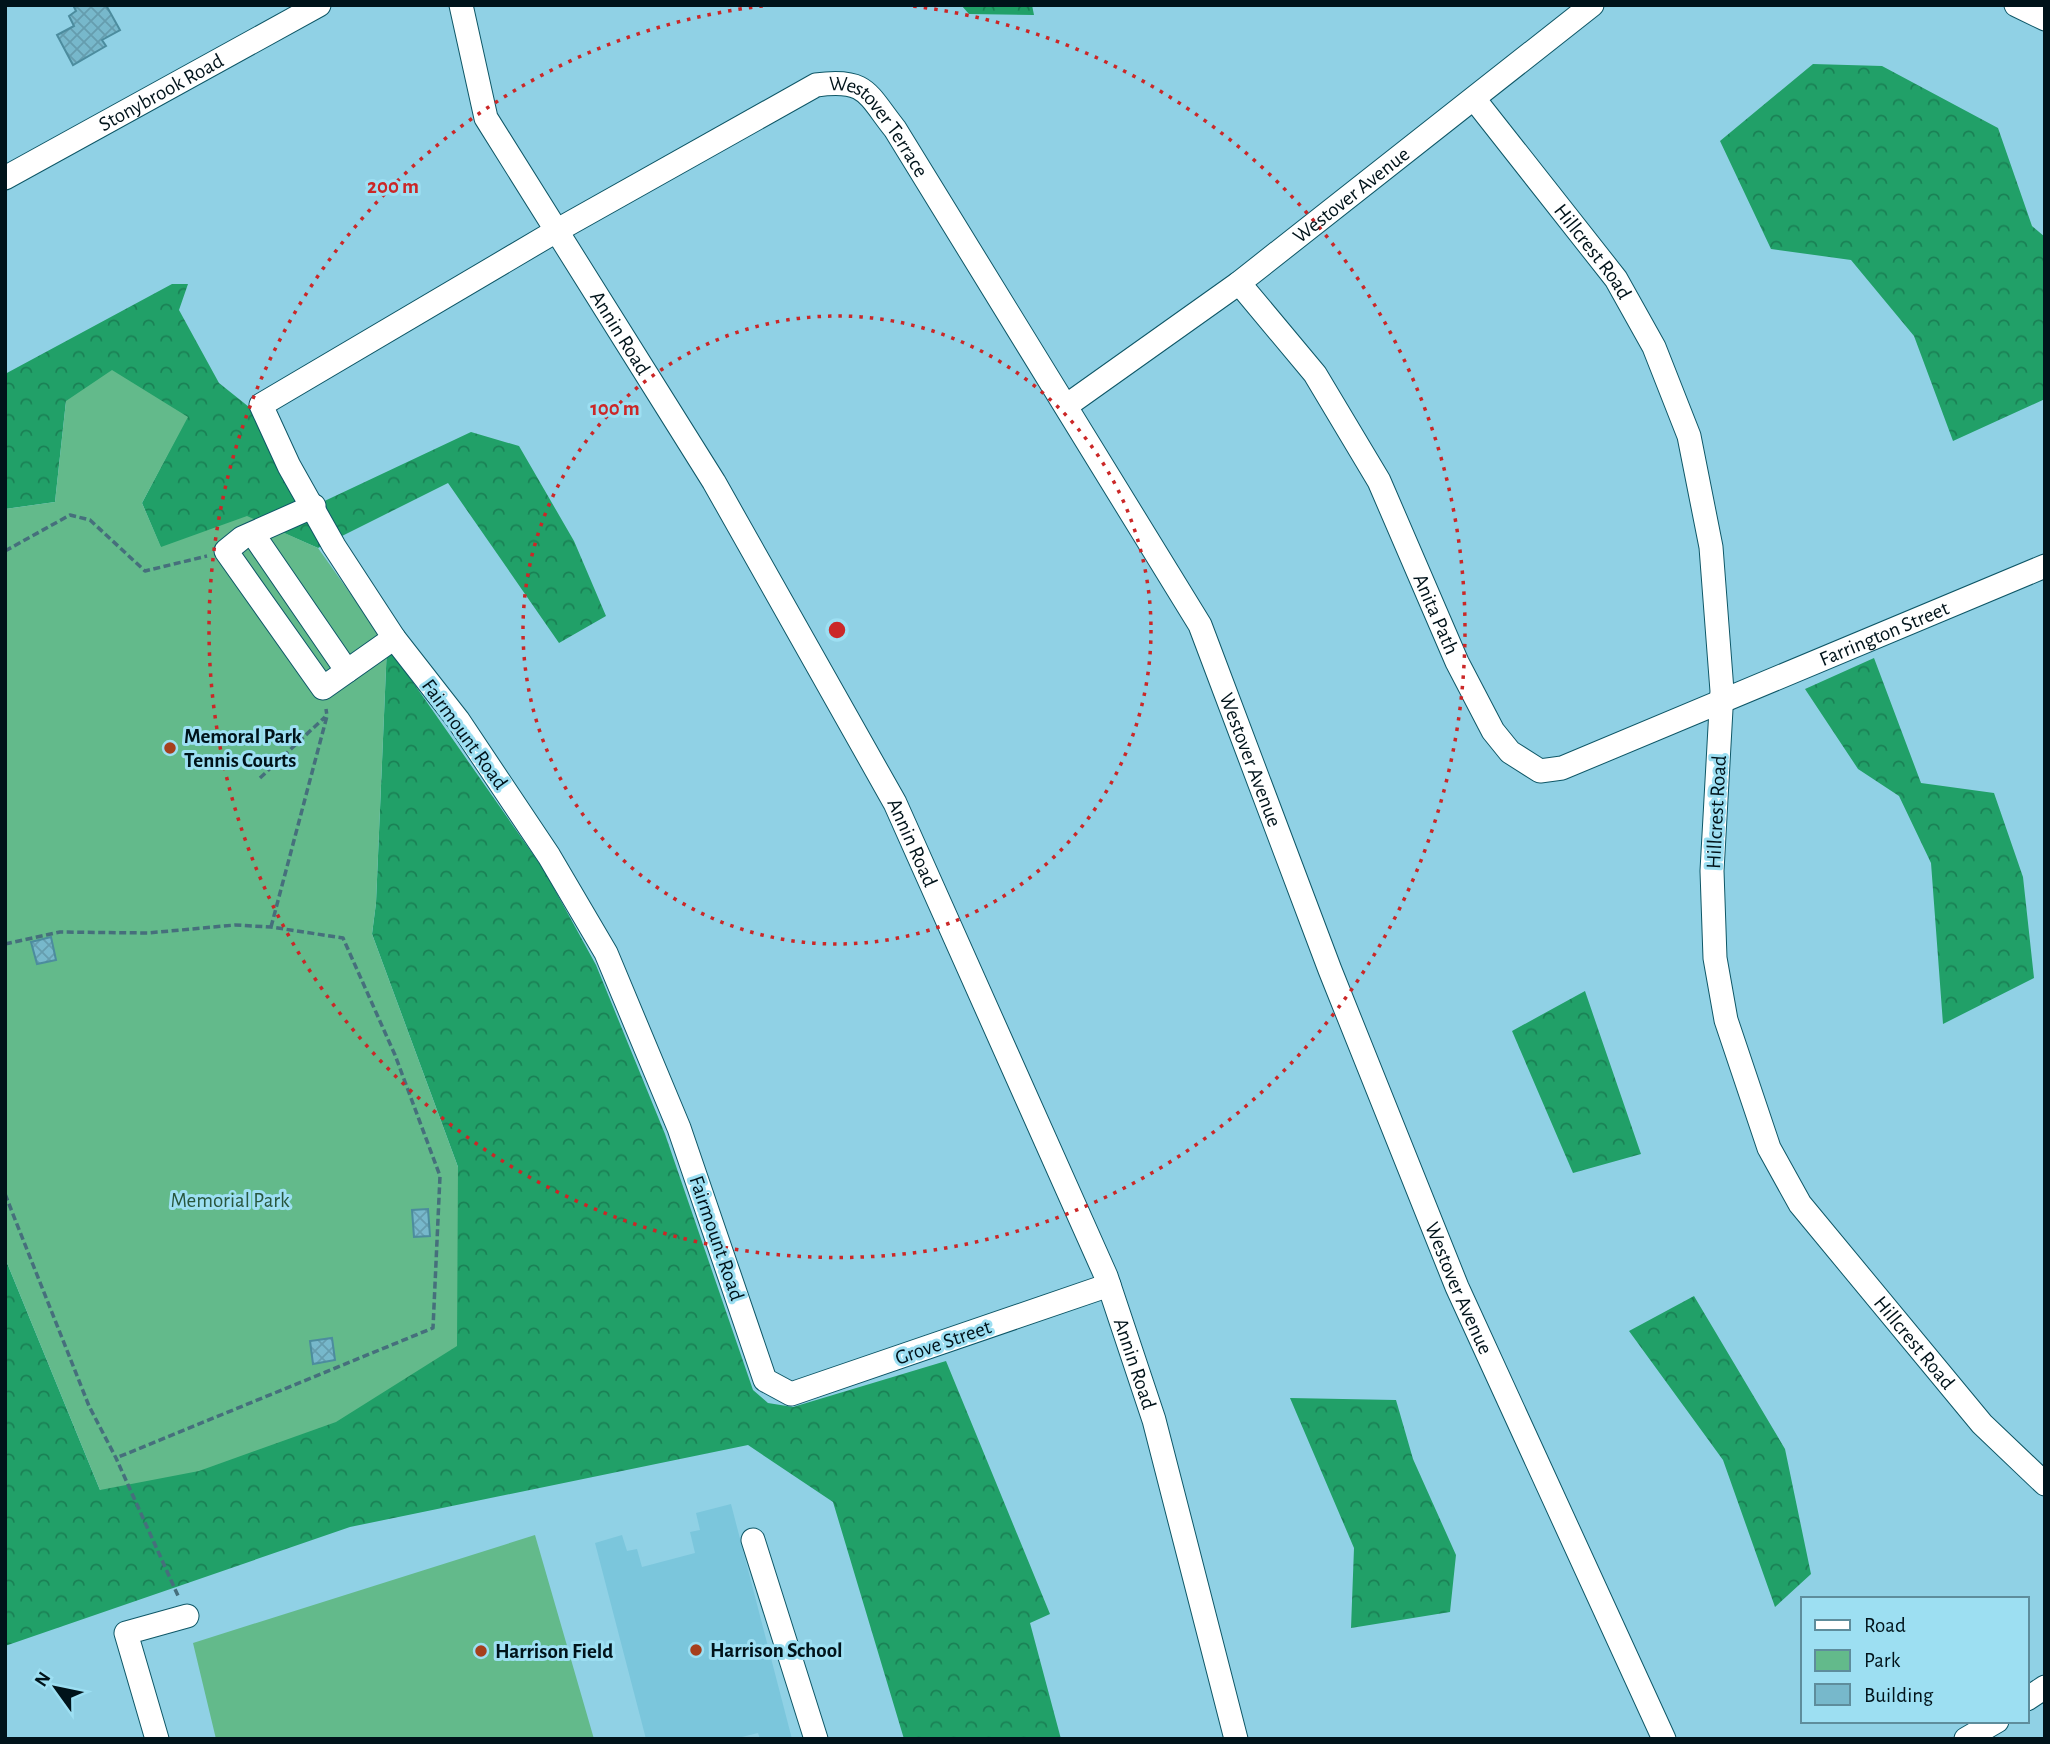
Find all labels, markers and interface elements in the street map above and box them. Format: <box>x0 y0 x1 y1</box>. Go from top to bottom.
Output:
street label: Stonybrook Road <box>95 50 227 135</box>
street label: Westover Terrace <box>829 73 932 181</box>
street label: Westover Avenue <box>1289 143 1414 247</box>
text: 200 m <box>367 176 419 197</box>
street label: Hillcrest Road <box>1550 200 1635 303</box>
street label: Annin Road <box>586 287 654 379</box>
text: 100 m <box>590 398 640 419</box>
street label: Anita Path <box>1409 571 1462 658</box>
street label: Farrington Street <box>1817 597 1952 670</box>
centre of rings <box>825 618 849 642</box>
street label: Fairmount Road <box>418 675 512 793</box>
street label: Westover Avenue <box>1215 690 1285 830</box>
place label: Memoral Park Tennis Courts <box>184 726 303 771</box>
marker: Memoral Park Tennis Courts <box>162 740 178 756</box>
street label: Hillcrest Road <box>1703 755 1730 869</box>
street label: Annin Road <box>883 795 941 890</box>
street label: Fairmount Road <box>685 1173 748 1303</box>
park label: Memorial Park <box>170 1190 290 1211</box>
street label: Westover Avenue <box>1421 1219 1496 1357</box>
street label: Hillcrest Road <box>1870 1292 1959 1393</box>
street label: Grove Street <box>892 1316 994 1369</box>
street label: Annin Road <box>1110 1316 1160 1412</box>
legend <box>1801 1597 2029 1723</box>
text: Road <box>1864 1615 1906 1636</box>
place label: Harrison School <box>710 1640 843 1661</box>
place label: Harrison Field <box>495 1641 613 1662</box>
marker: Harrison School <box>688 1642 704 1658</box>
marker: Harrison Field <box>473 1643 489 1659</box>
text: Park <box>1864 1650 1901 1671</box>
north arrow <box>21 1653 91 1723</box>
text: N <box>31 1669 55 1690</box>
text: Building <box>1864 1685 1934 1706</box>

